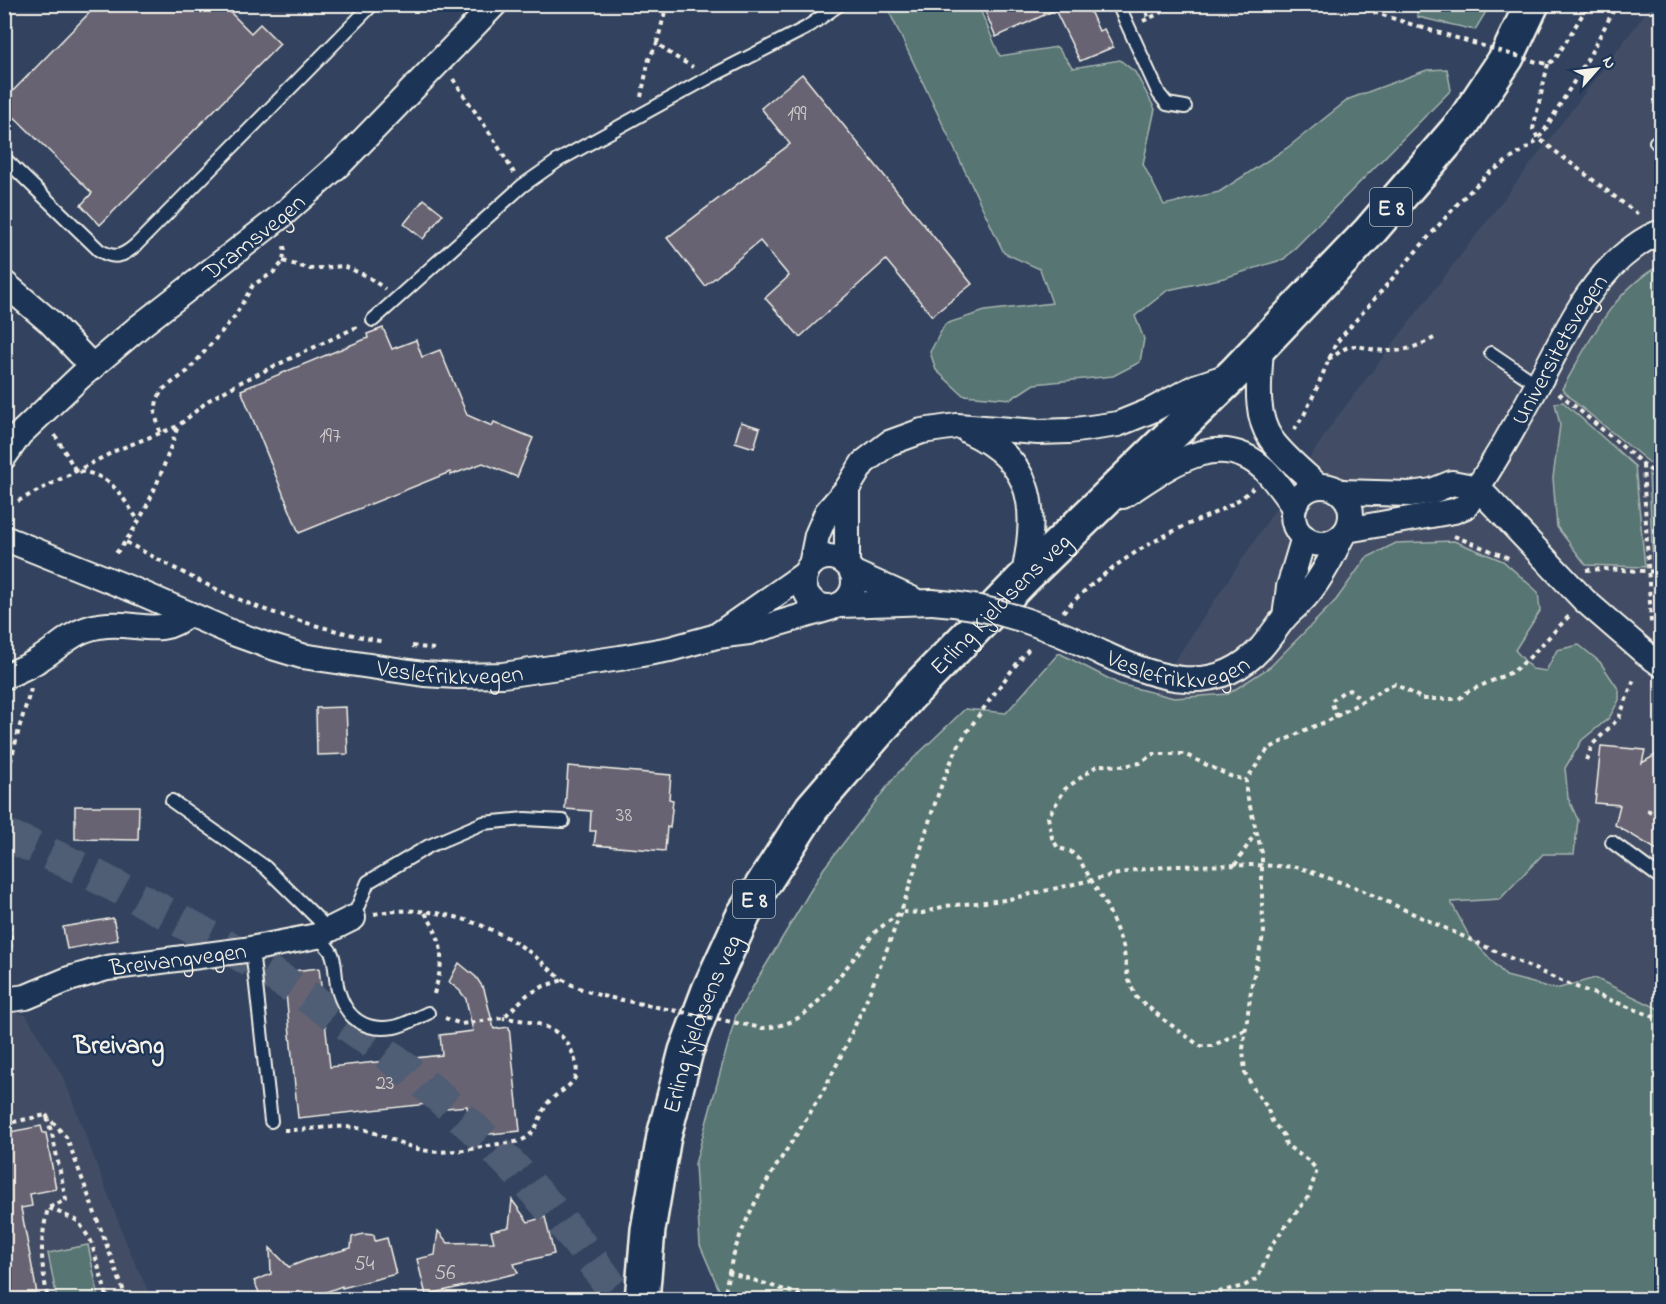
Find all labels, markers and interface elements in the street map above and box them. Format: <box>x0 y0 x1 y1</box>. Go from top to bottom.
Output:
north arrow <box>1567 39 1627 99</box>
text: N <box>1595 52 1622 73</box>
house number: 199 <box>787 100 807 130</box>
street label: Dramsvegen <box>195 187 315 291</box>
road number: E 8 <box>1370 188 1412 226</box>
street label: Universitetsvegen <box>1504 267 1618 432</box>
house number: 197 <box>319 422 341 452</box>
street label: Erling Kjeldsens veg <box>923 526 1080 685</box>
street label: Veslefrikkvegen <box>1104 636 1250 668</box>
text: Veslefrikkvegen <box>1099 642 1258 699</box>
street label: Veslefrikkvegen <box>373 652 526 696</box>
house number: 38 <box>616 801 632 831</box>
road number: E 8 <box>733 880 775 918</box>
street label: Erling Kjeldsens veg <box>656 930 752 1118</box>
street label: Breivangvegen <box>107 935 249 988</box>
district label: Breivang <box>73 1028 165 1067</box>
house number: 23 <box>375 1069 395 1099</box>
house number: 54 <box>354 1250 375 1280</box>
house number: 56 <box>434 1259 456 1289</box>

